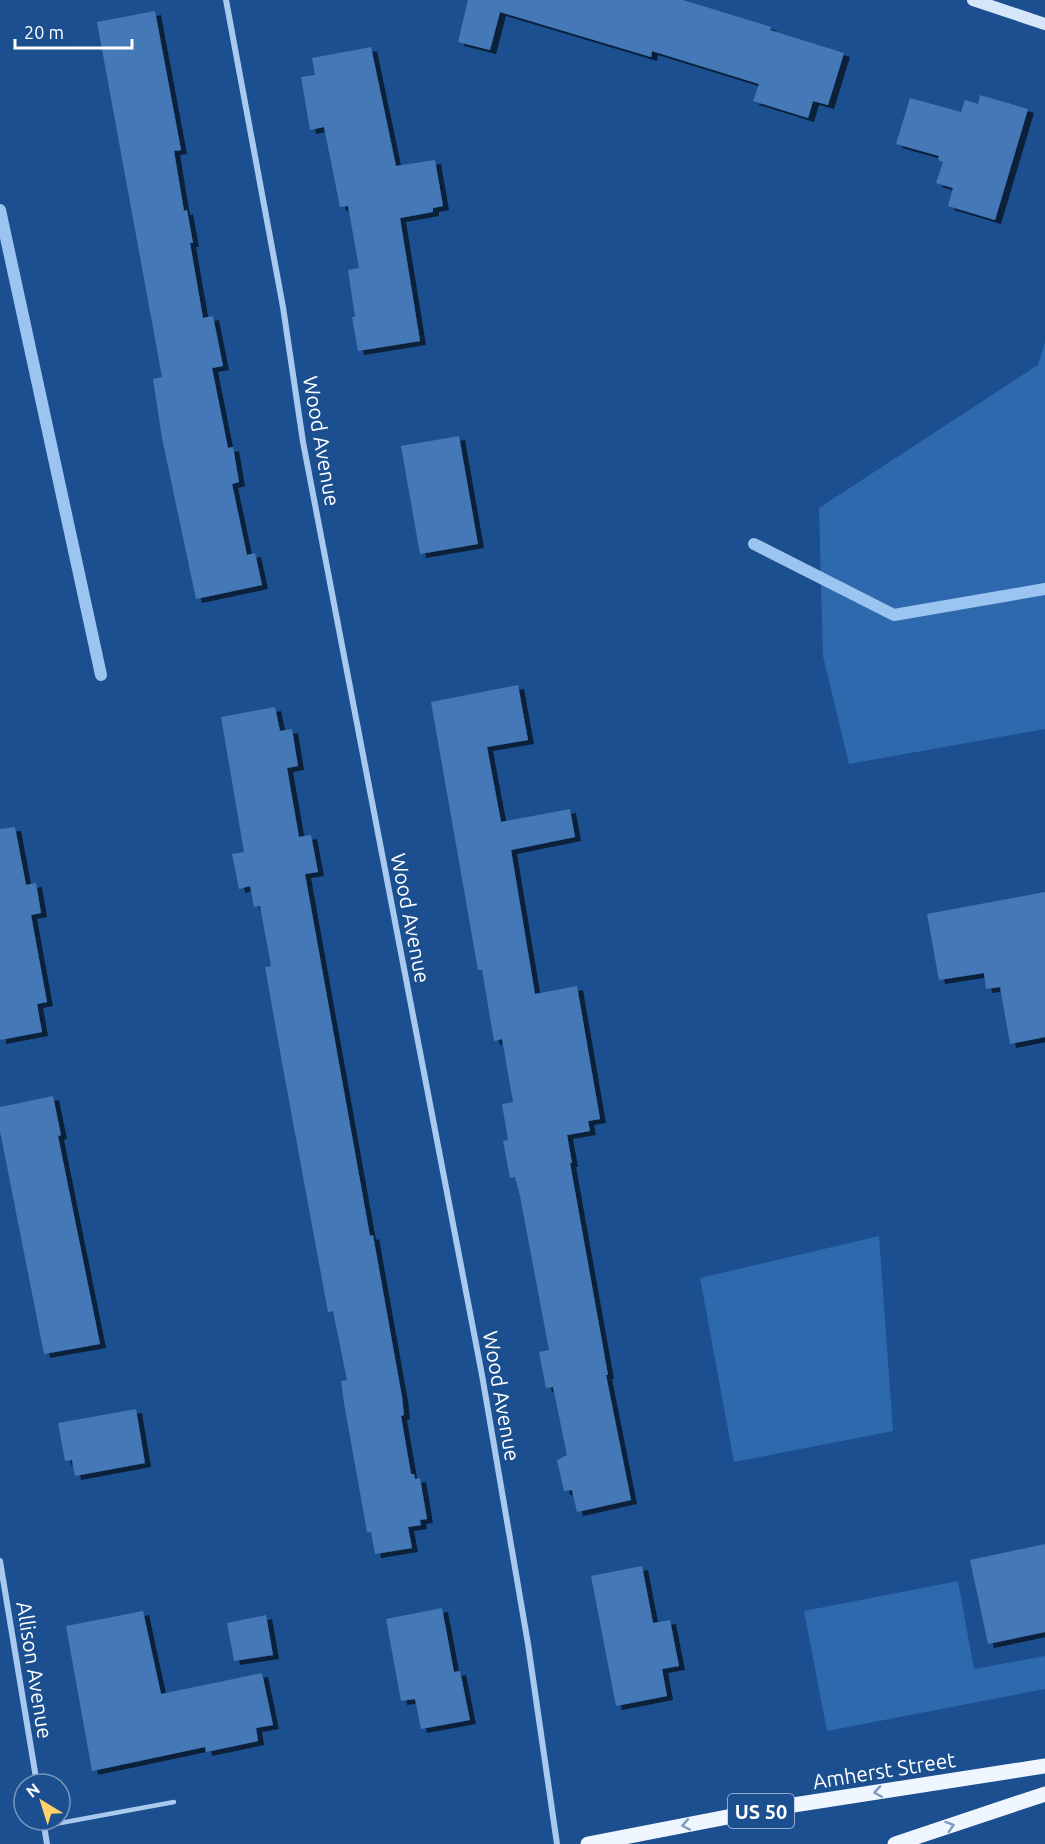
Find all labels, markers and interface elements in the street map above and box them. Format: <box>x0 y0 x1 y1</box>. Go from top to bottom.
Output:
scale bar <box>15 12 132 50</box>
text: 20 m <box>24 22 64 42</box>
street label: Wood Avenue <box>299 374 345 508</box>
street label: Wood Avenue <box>387 851 435 985</box>
street label: Wood Avenue <box>479 1329 525 1463</box>
street label: Allison Avenue <box>12 1600 58 1740</box>
street label: Amherst Street <box>811 1747 957 1793</box>
north arrow <box>12 1772 72 1832</box>
text: N <box>23 1779 43 1801</box>
one-way arrow <box>873 1786 883 1798</box>
road number: US 50 <box>728 1794 794 1828</box>
one-way arrow <box>681 1818 691 1831</box>
one-way arrow <box>944 1820 955 1833</box>

